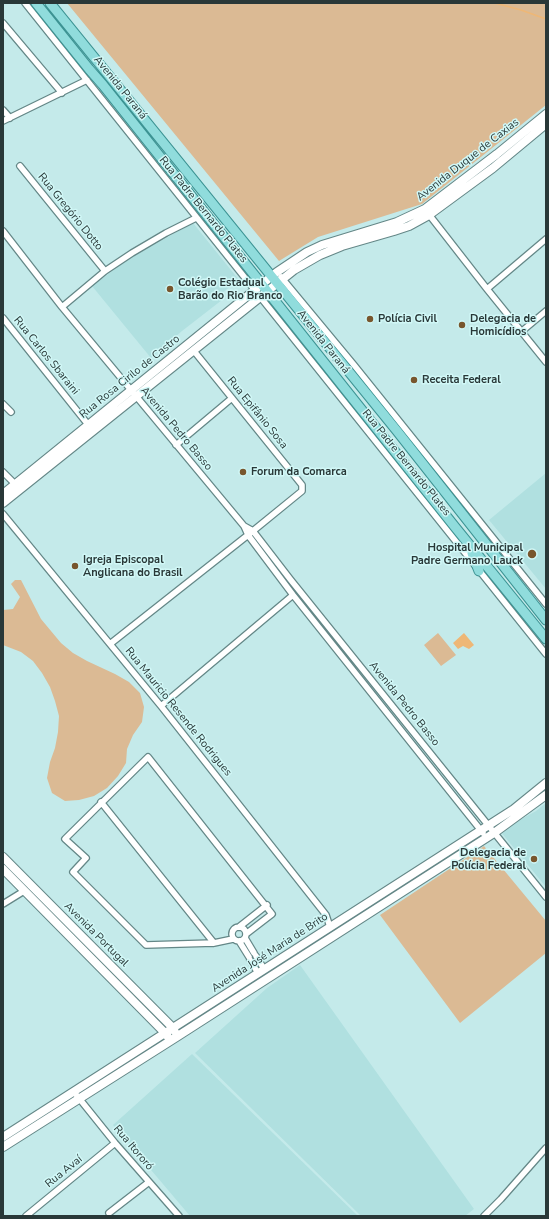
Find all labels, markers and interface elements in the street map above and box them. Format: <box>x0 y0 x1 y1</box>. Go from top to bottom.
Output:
street label: Avenida Paraná <box>91 54 149 122</box>
street label: Avenida Duque de Caxias <box>414 116 522 204</box>
street label: Rua Padre Bernardo Plates <box>156 154 250 266</box>
street label: Rua Gregório Dotto <box>35 171 105 253</box>
place label: Colégio Estadual Barão do Rio Branco <box>178 276 282 302</box>
marker: Colégio Estadual Barão do Rio Branco <box>165 284 175 294</box>
street label: Avenida Paraná <box>294 307 352 377</box>
place label: Polícia Civil <box>378 312 437 326</box>
place label: Delegacia de Homicídios <box>470 312 536 338</box>
street label: Rua Carlos Sbaraini <box>10 314 82 398</box>
marker: Polícia Civil <box>365 314 375 324</box>
marker: Delegacia de Homicídios <box>457 320 467 330</box>
street label: Rua Rosa Cirilo de Castro <box>77 332 183 422</box>
place label: Receita Federal <box>422 373 501 387</box>
street label: Rua Epifânio Sosa <box>224 374 290 452</box>
marker: Receita Federal <box>409 375 419 385</box>
street label: Avenida Pedro Basso <box>137 385 215 473</box>
street label: Rua Padre Bernardo Plates <box>359 407 453 519</box>
place label: Forum da Comarca <box>251 465 347 479</box>
marker: Forum da Comarca <box>238 467 248 477</box>
place label: Hospital Municipal Padre Germano Lauck <box>411 541 523 567</box>
marker: Hospital Municipal Padre Germano Lauck <box>526 548 538 560</box>
place label: Igreja Episcopal Anglicana do Brasil <box>83 553 183 579</box>
marker: Igreja Episcopal Anglicana do Brasil <box>70 561 80 571</box>
street label: Rua Mauricio Resende Rodrigues <box>122 645 234 779</box>
street label: Avenida Pedro Basso <box>366 659 442 749</box>
place label: Delegacia de Polícia Federal <box>451 846 526 872</box>
marker: Delegacia de Polícia Federal <box>529 854 539 864</box>
street label: Avenida Portugal <box>61 900 131 970</box>
street label: Avenida José Maria de Brito <box>209 910 331 996</box>
street label: Rua Itororó <box>110 1123 156 1173</box>
street label: Rua Avaí <box>43 1153 85 1191</box>

